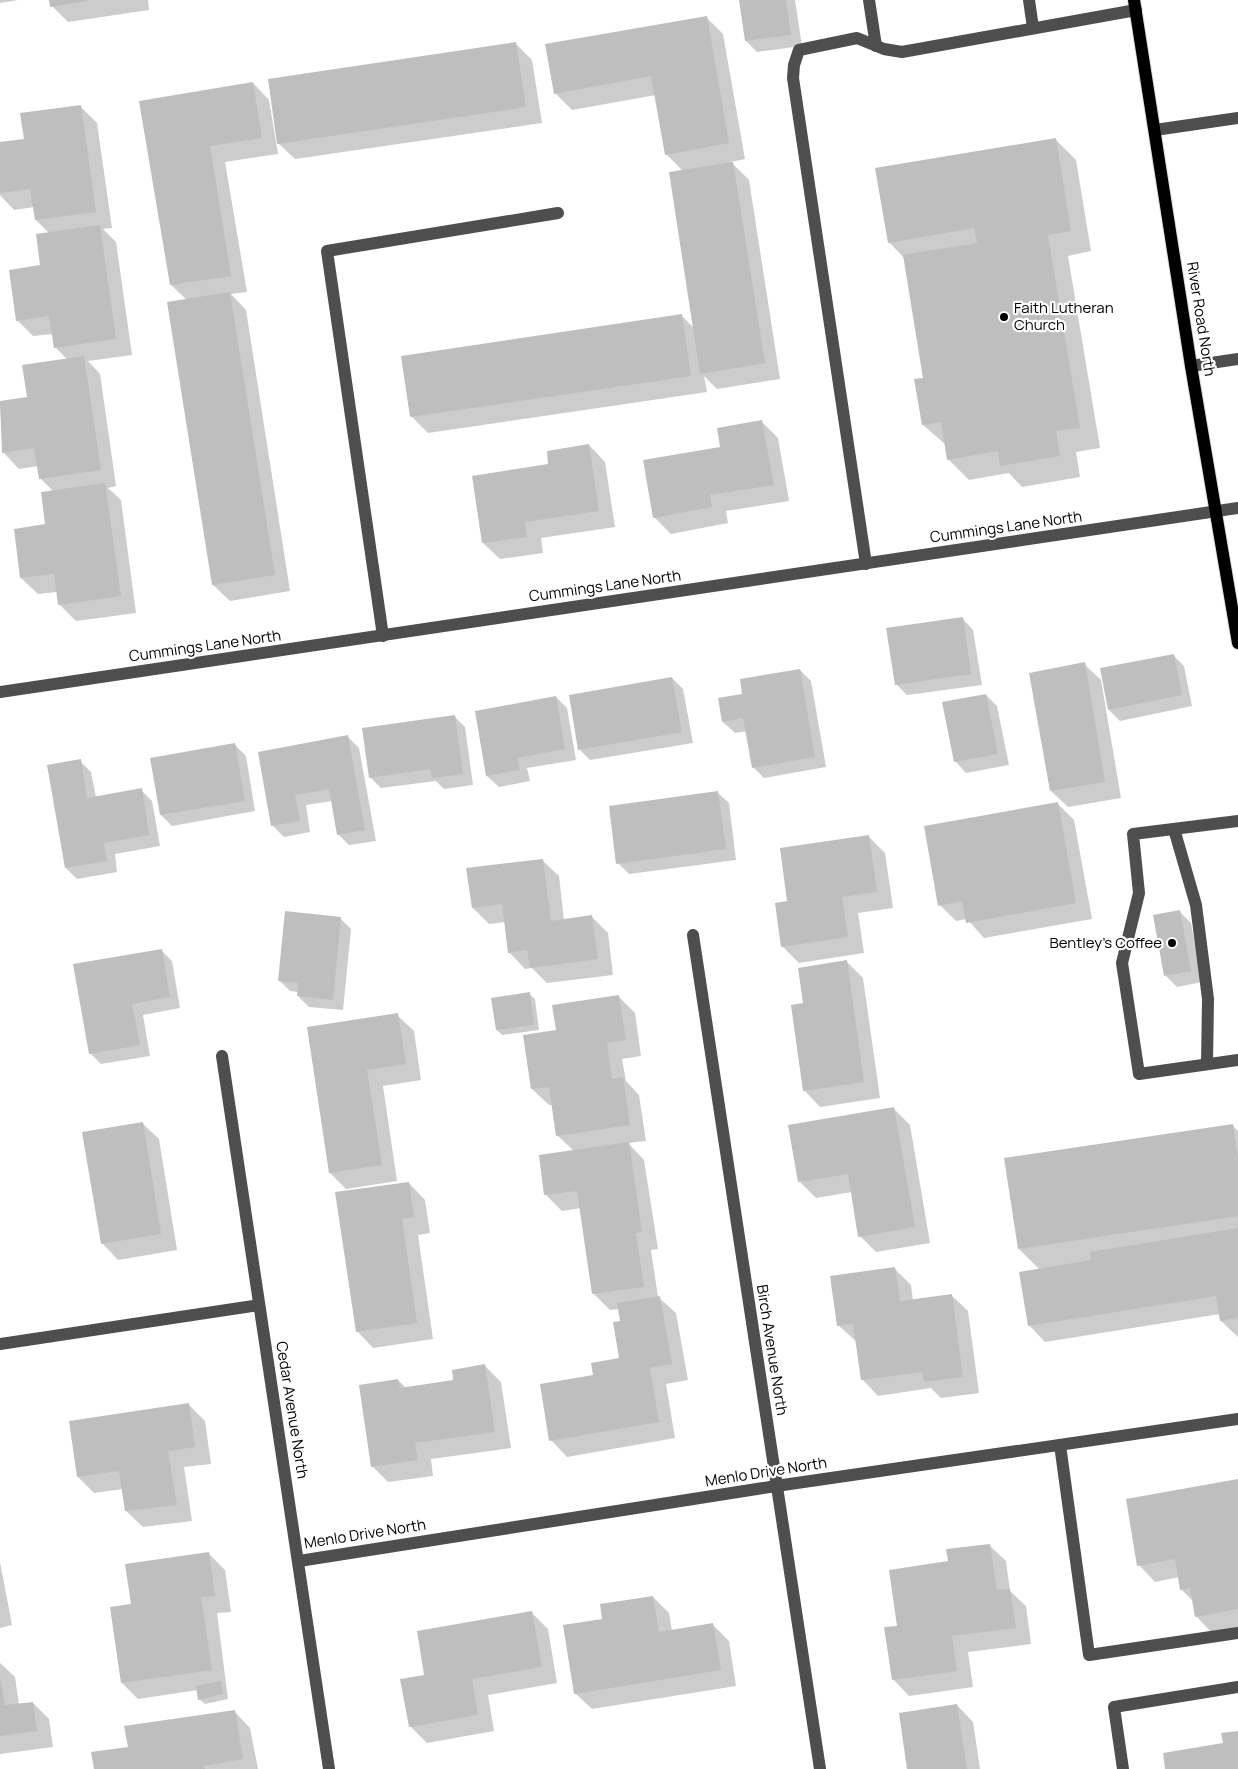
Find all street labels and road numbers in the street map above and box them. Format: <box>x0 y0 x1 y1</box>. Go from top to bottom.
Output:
street label: River Road North <box>1182 260 1221 378</box>
street label: Cummings Lane North <box>929 505 1083 548</box>
street label: Cummings Lane North <box>528 564 682 607</box>
street label: Cummings Lane North <box>128 624 282 667</box>
street label: Birch Avenue North <box>752 1283 793 1417</box>
street label: Cedar Avenue North <box>271 1340 314 1480</box>
street label: Menlo Drive North <box>704 1452 828 1491</box>
street label: Menlo Drive North <box>303 1514 427 1553</box>

